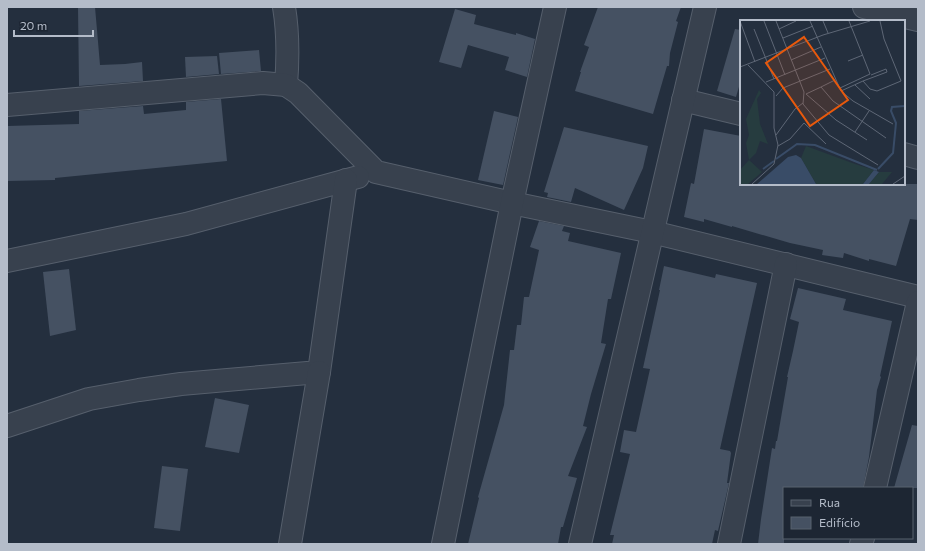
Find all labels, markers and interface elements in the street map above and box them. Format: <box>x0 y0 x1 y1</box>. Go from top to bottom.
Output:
scale bar <box>14 12 93 38</box>
text: 20 m <box>20 18 47 32</box>
inset map <box>740 20 905 185</box>
legend <box>783 487 913 539</box>
text: Rua <box>819 495 840 509</box>
text: Edifício <box>819 515 860 529</box>

